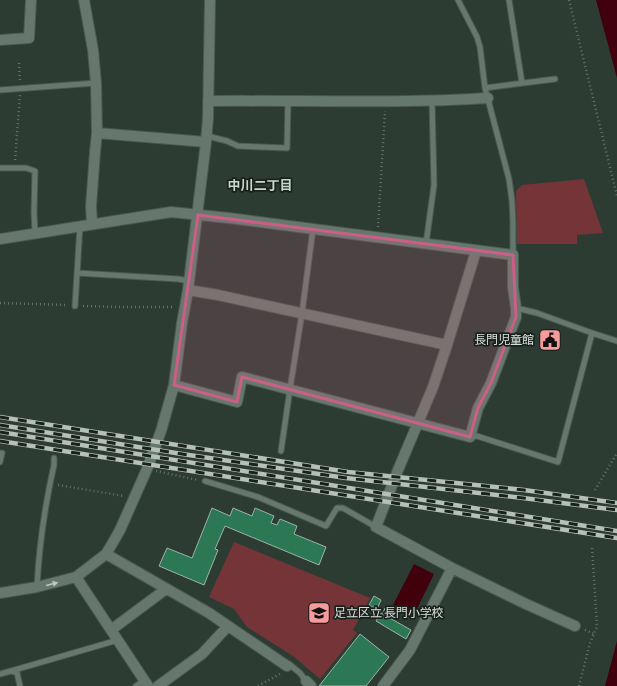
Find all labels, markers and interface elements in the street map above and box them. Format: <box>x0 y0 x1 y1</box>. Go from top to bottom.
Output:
district label: 中川二丁目 <box>227 178 293 193</box>
public building icon: 長門児童館 <box>537 327 563 353</box>
place label: 長門児童館 <box>474 333 534 347</box>
one-way arrow <box>46 580 58 586</box>
school or university icon: 足立区立 長門小学校 <box>306 600 332 626</box>
place label: 足立区立 長門小学校 <box>334 606 444 620</box>

